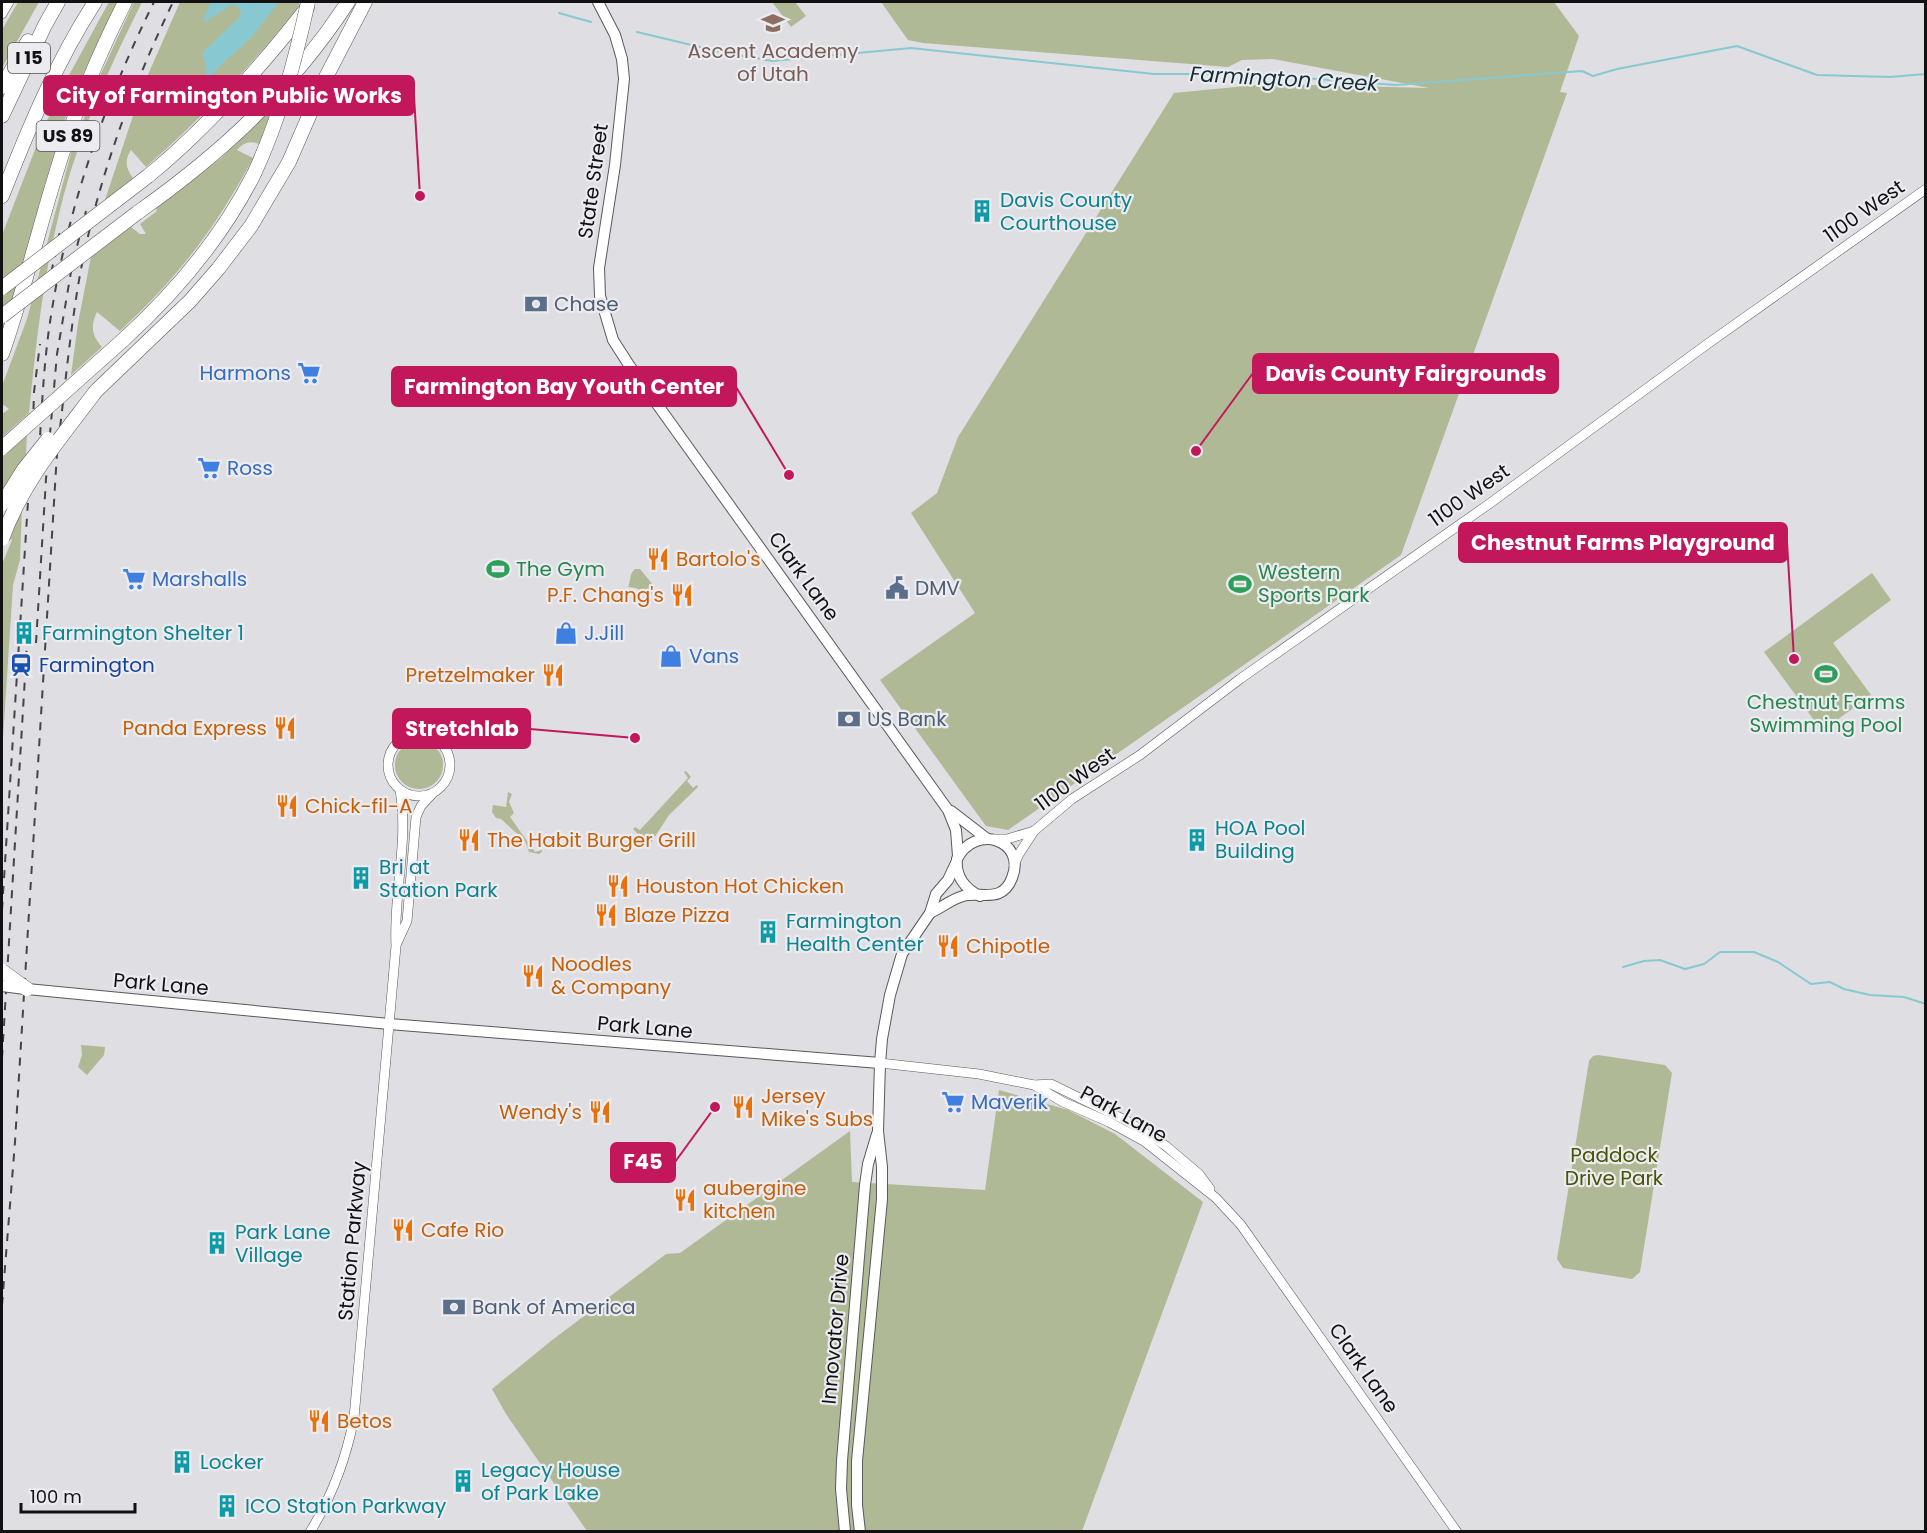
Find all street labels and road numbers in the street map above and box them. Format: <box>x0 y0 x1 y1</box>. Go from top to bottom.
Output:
road number: I 15 <box>8 43 50 73</box>
road number: US 89 <box>36 121 100 151</box>
street label: State Street <box>571 122 615 240</box>
street label: 1100 West <box>1818 173 1910 249</box>
street label: 1100 West <box>1423 457 1515 533</box>
street label: Clark Lane <box>762 526 846 626</box>
street label: 1100 West <box>1029 740 1121 818</box>
street label: Park Lane <box>112 966 210 1002</box>
street label: Park Lane <box>596 1009 694 1045</box>
street label: Park Lane <box>1075 1079 1173 1149</box>
street label: Station Parkway <box>331 1160 373 1322</box>
street label: Innovator Drive <box>814 1253 856 1405</box>
street label: Clark Lane <box>1323 1317 1405 1419</box>

